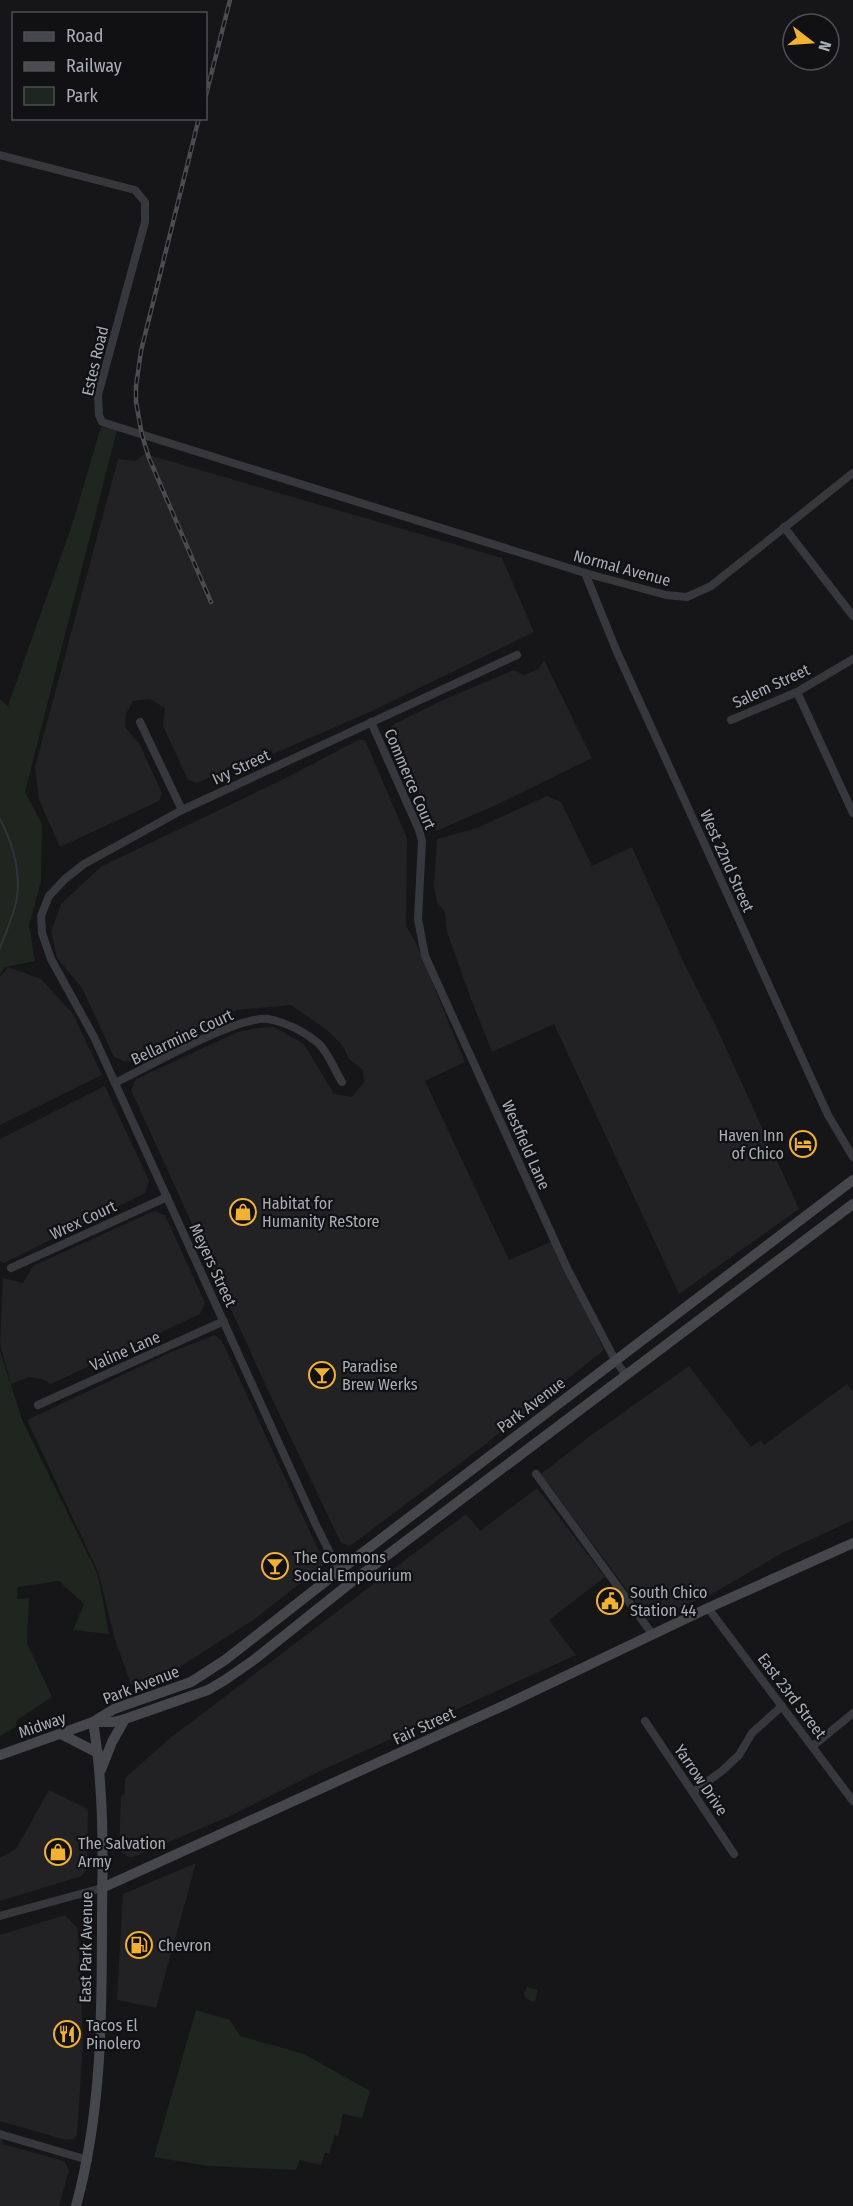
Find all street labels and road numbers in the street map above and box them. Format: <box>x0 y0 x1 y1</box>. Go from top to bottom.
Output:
street label: Estes Road <box>78 324 112 398</box>
street label: Normal Avenue <box>571 546 673 590</box>
street label: Salem Street <box>729 660 813 712</box>
street label: Commerce Court <box>380 726 440 833</box>
street label: Ivy Street <box>209 745 274 789</box>
street label: West 22nd Street <box>696 807 758 916</box>
street label: Bellarmine Court <box>128 1005 237 1069</box>
street label: Westfield Lane <box>498 1097 554 1193</box>
street label: Wrex Court <box>47 1196 120 1244</box>
street label: Meyers Street <box>185 1220 241 1310</box>
street label: Valine Lane <box>87 1327 163 1375</box>
street label: Park Avenue <box>493 1373 569 1437</box>
street label: East 23rd Street <box>754 1650 831 1743</box>
street label: Park Avenue <box>100 1662 182 1708</box>
street label: Fair Street <box>390 1703 459 1749</box>
street label: Midway <box>16 1708 69 1742</box>
street label: Yarrow Drive <box>670 1741 732 1819</box>
street label: East Park Avenue <box>76 1891 96 2003</box>

